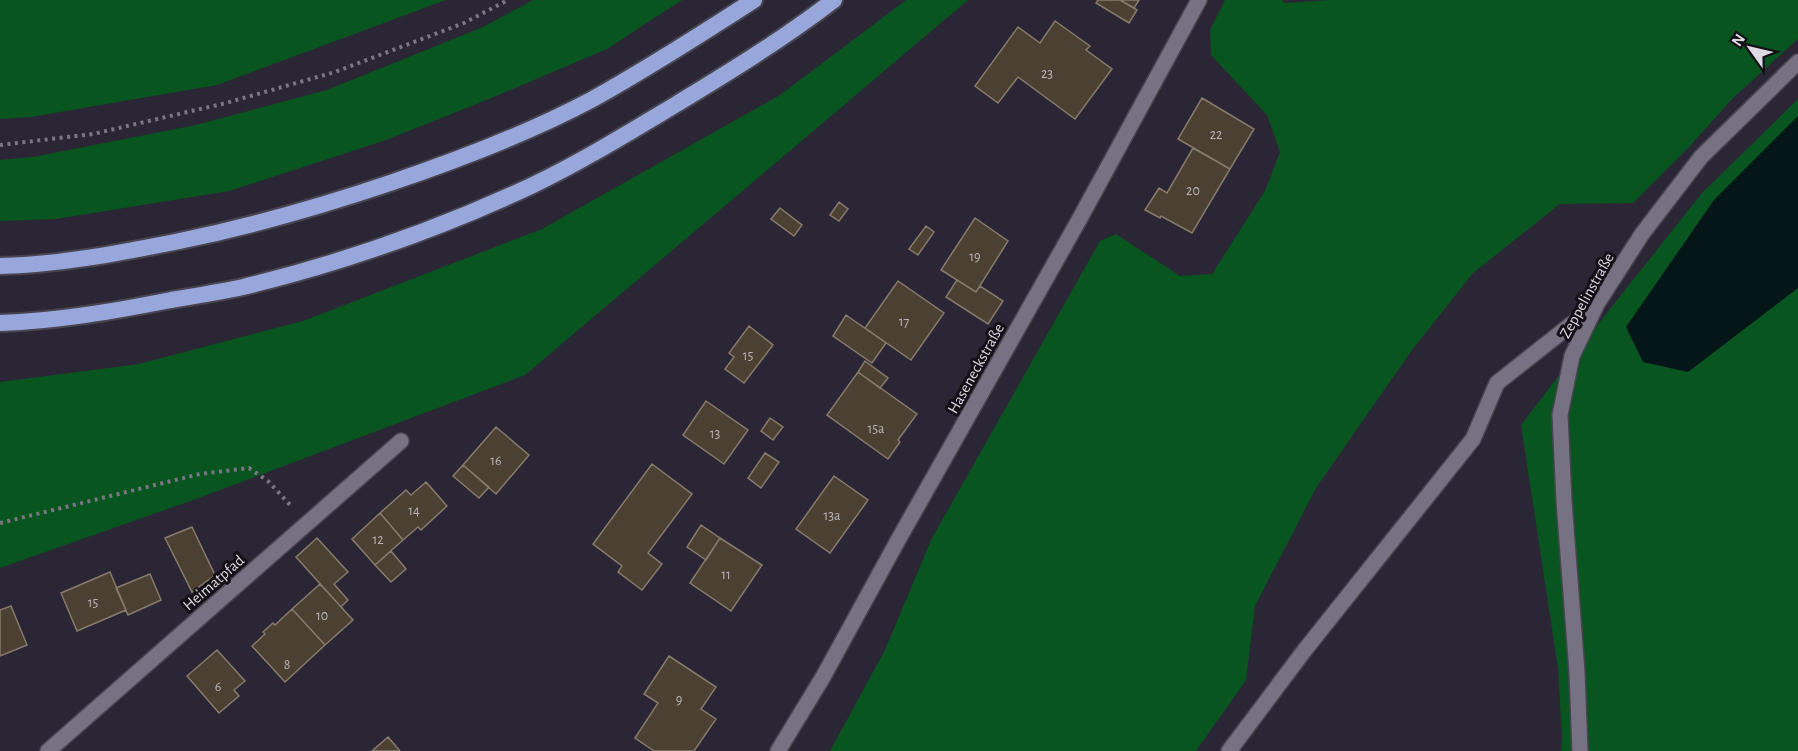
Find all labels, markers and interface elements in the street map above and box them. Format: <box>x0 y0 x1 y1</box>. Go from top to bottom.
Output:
north arrow <box>1720 18 1780 78</box>
text: N <box>1729 31 1748 49</box>
house number: 23 <box>1041 67 1053 81</box>
house number: 22 <box>1210 128 1222 142</box>
house number: 20 <box>1186 184 1200 198</box>
house number: 19 <box>969 250 981 264</box>
street label: Zeppelinstraße <box>1557 250 1617 341</box>
house number: 17 <box>899 315 909 329</box>
street label: Haseneckstraße <box>945 321 1007 416</box>
house number: 15 <box>743 349 753 363</box>
house number: 15a <box>867 422 885 436</box>
house number: 13 <box>710 427 721 441</box>
house number: 16 <box>490 454 502 468</box>
house number: 14 <box>408 504 420 518</box>
house number: 13a <box>823 509 841 523</box>
house number: 12 <box>372 533 384 547</box>
street label: Heimatpfad <box>180 552 247 614</box>
house number: 11 <box>721 568 731 582</box>
house number: 15 <box>88 596 98 610</box>
house number: 10 <box>316 609 328 623</box>
house number: 8 <box>284 658 290 672</box>
house number: 6 <box>215 680 221 694</box>
house number: 9 <box>676 693 682 707</box>

